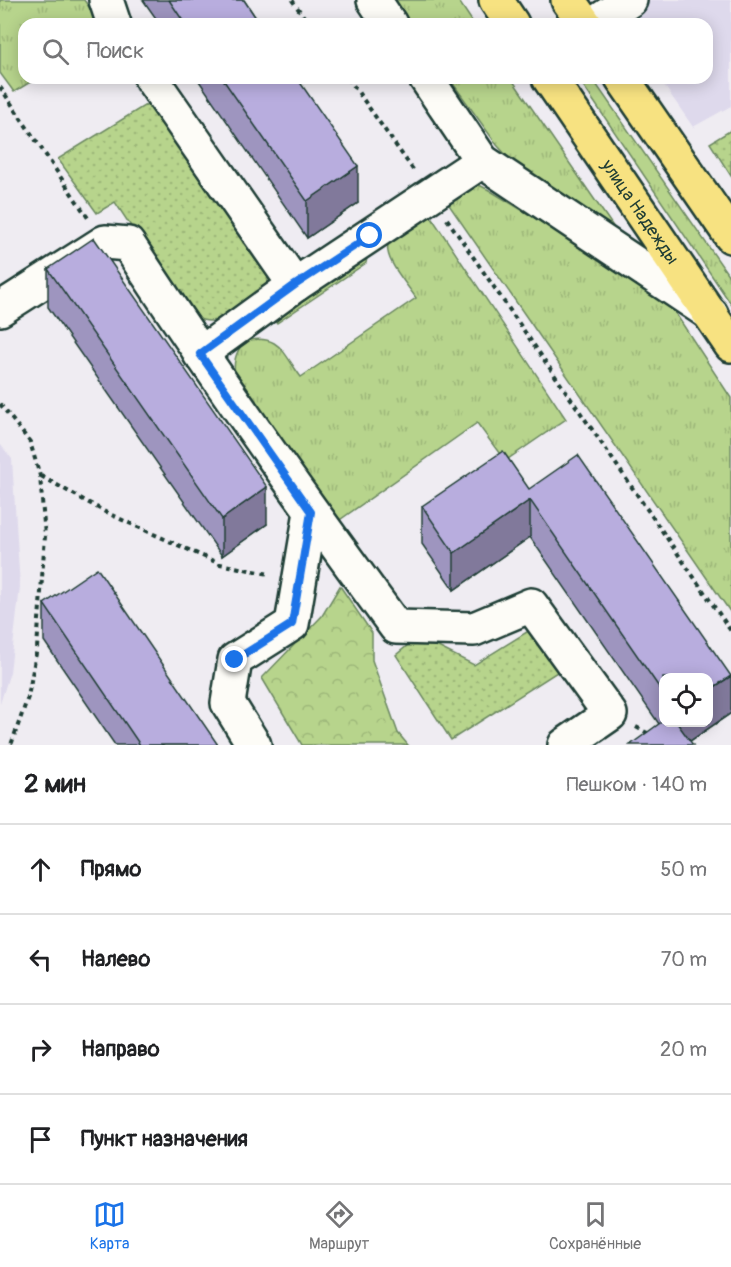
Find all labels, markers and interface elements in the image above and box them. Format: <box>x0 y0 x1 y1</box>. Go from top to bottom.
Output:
search box <box>18 18 713 84</box>
icon: search <box>39 35 72 68</box>
text: Поиск <box>87 37 144 65</box>
street label: улица Надежды <box>595 154 684 269</box>
route start <box>356 222 382 248</box>
route end <box>221 646 247 672</box>
map controls <box>659 673 713 727</box>
button: locate <box>659 673 713 727</box>
text: 2 мин <box>24 768 86 800</box>
text: Пешком · 140 m <box>566 772 707 797</box>
icon: ahead <box>24 853 57 886</box>
text: Прямо <box>81 855 141 883</box>
text: 50 m <box>660 857 707 882</box>
icon: left <box>24 943 57 976</box>
text: Налево <box>81 945 150 973</box>
text: 70 m <box>661 947 707 972</box>
icon: right <box>24 1033 57 1066</box>
text: Направо <box>81 1035 160 1063</box>
text: 20 m <box>660 1037 707 1062</box>
icon: arrive <box>24 1123 57 1156</box>
text: Пункт назначения <box>81 1125 248 1153</box>
tab: Карта <box>90 1198 129 1254</box>
tab: Маршрут <box>309 1198 369 1254</box>
tab: Сохранённые <box>549 1198 641 1254</box>

